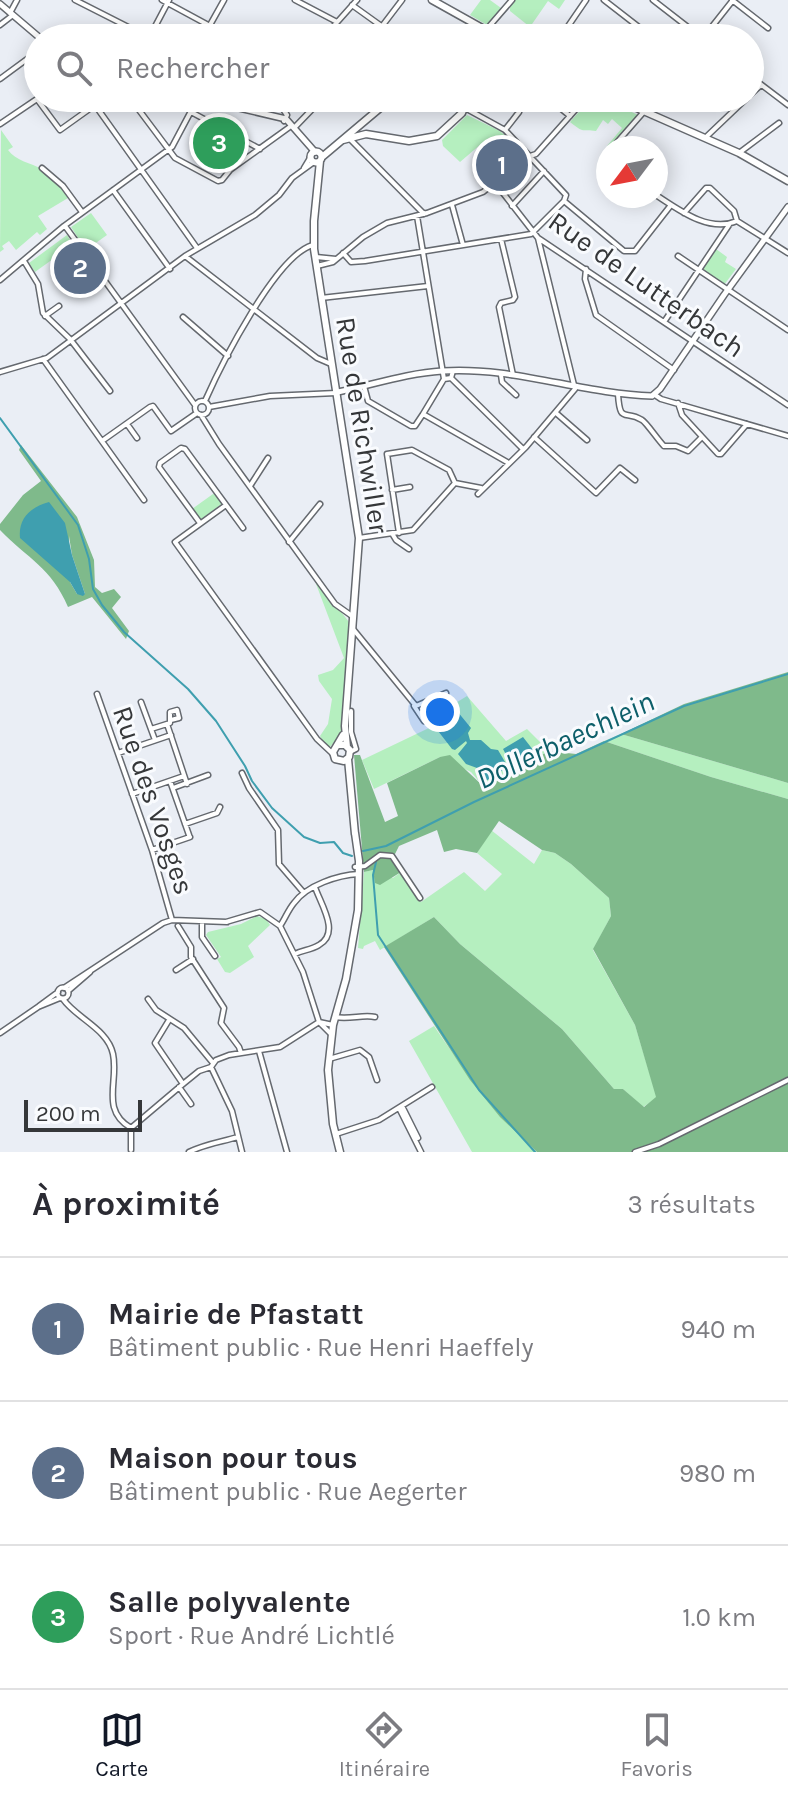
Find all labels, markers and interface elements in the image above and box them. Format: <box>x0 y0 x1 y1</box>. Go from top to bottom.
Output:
search box <box>24 24 764 112</box>
icon: search <box>52 46 96 90</box>
text: Rechercher <box>116 50 269 86</box>
pin: 3 <box>193 113 245 173</box>
pin: 1 <box>476 135 528 195</box>
north arrow <box>596 136 668 208</box>
street label: Rue de Lutterbach <box>542 204 751 364</box>
pin: 2 <box>54 238 106 298</box>
street label: Rue de Richwiller <box>329 315 396 536</box>
water label: Dollerbaechlein <box>470 683 660 797</box>
your location <box>420 692 460 732</box>
street label: Rue des Vosges <box>106 702 201 899</box>
scale bar <box>24 1096 142 1132</box>
text: 200 m <box>36 1101 101 1127</box>
text: À proximité <box>32 1184 220 1224</box>
text: 3 résultats <box>628 1189 756 1220</box>
text: Mairie de Pfastatt <box>108 1296 364 1332</box>
text: 1 <box>53 1314 63 1345</box>
text: 940 m <box>680 1314 756 1345</box>
text: Bâtiment public · Rue Henri Haeffely <box>108 1332 534 1363</box>
text: Maison pour tous <box>108 1440 358 1476</box>
text: 2 <box>50 1458 66 1489</box>
text: 980 m <box>679 1458 756 1489</box>
text: Bâtiment public · Rue Aegerter <box>108 1476 467 1507</box>
text: Salle polyvalente <box>108 1584 351 1620</box>
text: 3 <box>50 1602 66 1633</box>
text: 1.0 km <box>682 1602 756 1633</box>
text: Sport · Rue André Lichtlé <box>108 1620 395 1651</box>
tab: Carte <box>95 1708 148 1782</box>
tab: Itinéraire <box>339 1708 430 1782</box>
tab: Favoris <box>621 1708 693 1782</box>

